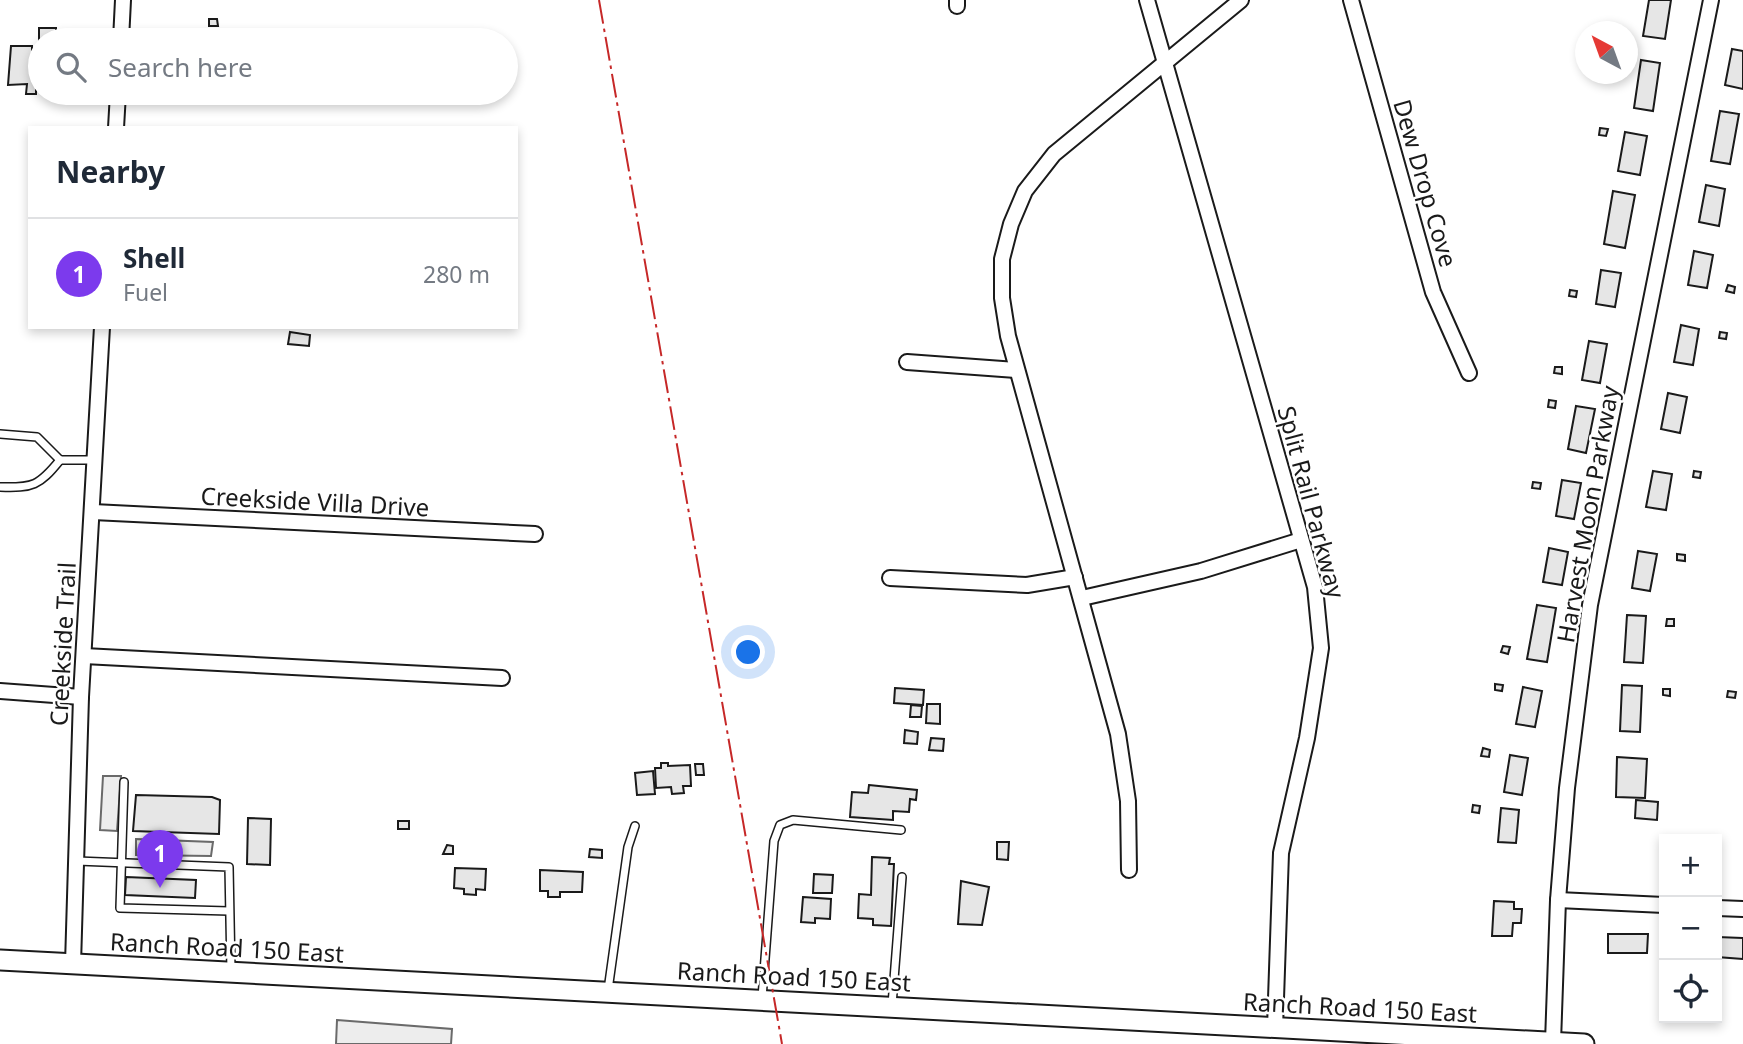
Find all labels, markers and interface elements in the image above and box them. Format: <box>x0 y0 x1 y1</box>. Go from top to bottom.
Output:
north arrow <box>1575 21 1638 84</box>
search box <box>28 28 518 105</box>
icon: search <box>52 48 90 86</box>
text: Search here <box>108 49 253 85</box>
street label: Dew Drop Cove <box>1386 95 1466 271</box>
text: Nearby <box>56 151 165 192</box>
text: Shell <box>123 240 185 276</box>
text: 1 <box>72 258 86 290</box>
text: 280 m <box>423 258 490 290</box>
text: Fuel <box>123 276 168 308</box>
street label: Harvest Moon Parkway <box>1548 382 1626 645</box>
street label: Split Rail Parkway <box>1270 402 1354 602</box>
street label: Creekside Villa Drive <box>200 479 430 523</box>
street label: Creekside Trail <box>41 561 83 727</box>
your location <box>731 635 765 669</box>
pin: 1 <box>137 830 183 888</box>
map controls <box>1659 834 1722 1023</box>
button: + <box>1659 834 1722 897</box>
button: − <box>1659 897 1722 960</box>
street label: Ranch Road 150 East <box>109 924 345 970</box>
street label: Ranch Road 150 East <box>676 953 912 999</box>
button: locate <box>1659 960 1722 1023</box>
street label: Ranch Road 150 East <box>1242 984 1478 1030</box>

